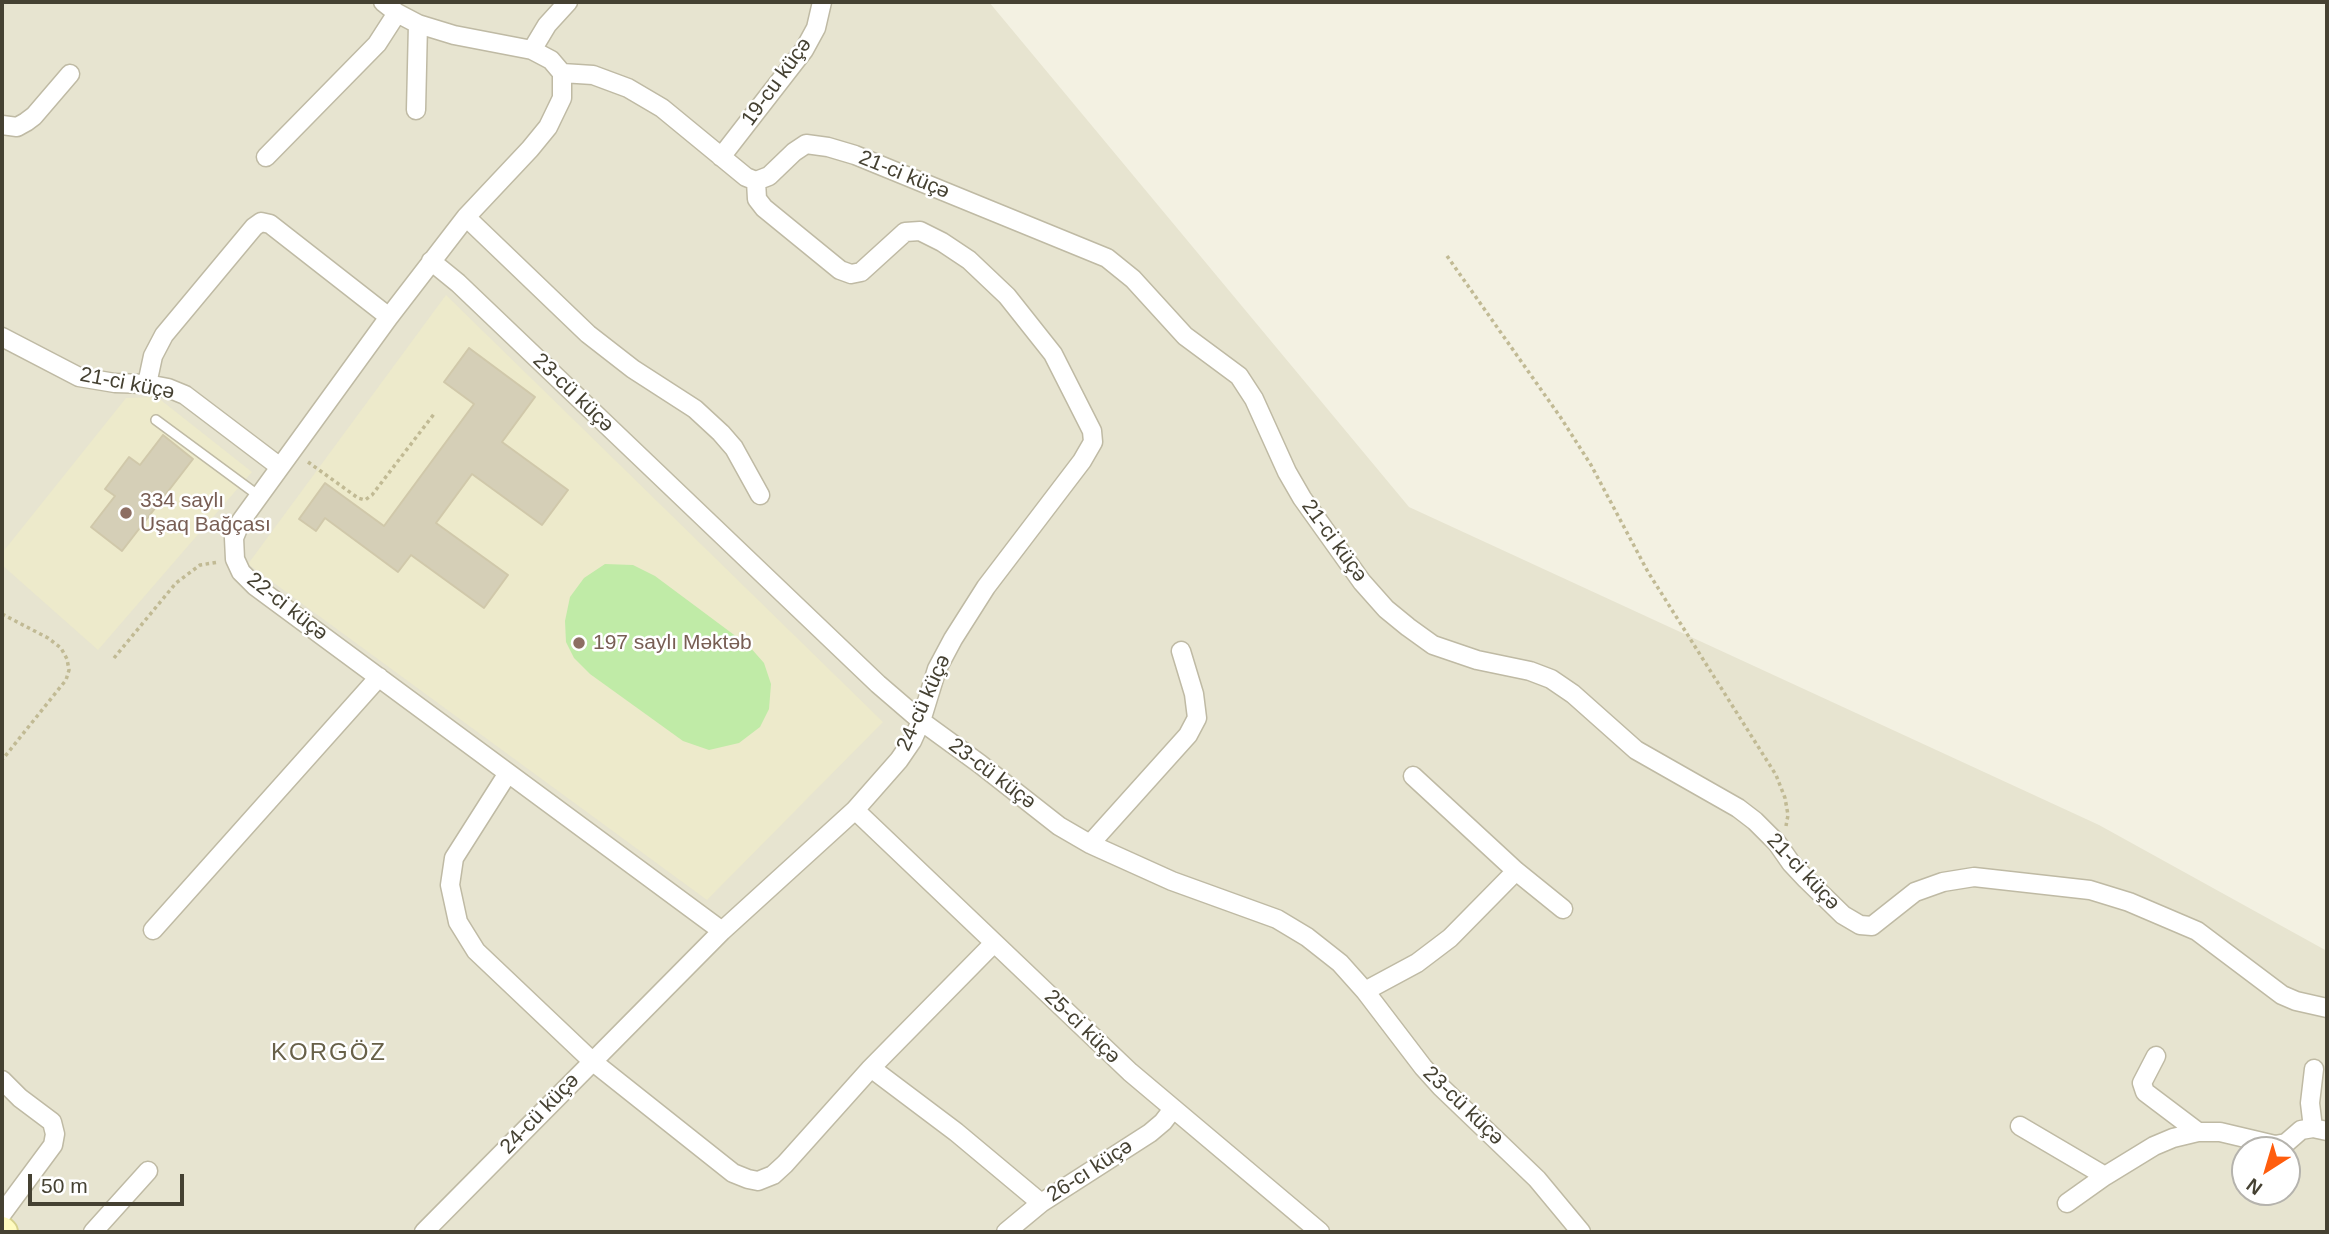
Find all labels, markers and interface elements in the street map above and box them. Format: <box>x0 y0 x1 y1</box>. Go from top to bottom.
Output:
street label: 19-cu küçə <box>737 33 817 131</box>
street label: 21-ci küçə <box>855 145 953 205</box>
street label: 23-cü küçə <box>527 348 619 438</box>
street label: 21-ci küçə <box>78 363 176 405</box>
place label: 334 saylı Uşaq Bağçası <box>140 488 271 538</box>
street label: 21-ci küçə <box>1296 495 1372 587</box>
marker: 334 saylı Uşaq Bağçası <box>118 505 134 521</box>
street label: 22-ci küçə <box>242 568 332 646</box>
place label: 197 saylı Məktəb <box>593 630 752 656</box>
marker: 197 saylı Məktəb <box>571 635 587 651</box>
street label: 24-cü küçə <box>892 651 956 755</box>
street label: 23-cü küçə <box>943 733 1041 815</box>
street label: 21-ci küçə <box>1761 828 1845 916</box>
street label: 25-ci küçə <box>1039 985 1125 1069</box>
district label: KORGÖZ <box>272 1039 386 1067</box>
street label: 23-cü küçə <box>1417 1061 1509 1151</box>
street label: 24-cü küçə <box>495 1068 585 1160</box>
street label: 26-cı küçə <box>1043 1134 1137 1208</box>
north arrow <box>2231 1136 2301 1206</box>
scale bar <box>32 1160 187 1204</box>
text: 50 m <box>41 1174 88 1197</box>
text: N <box>2242 1174 2266 1199</box>

